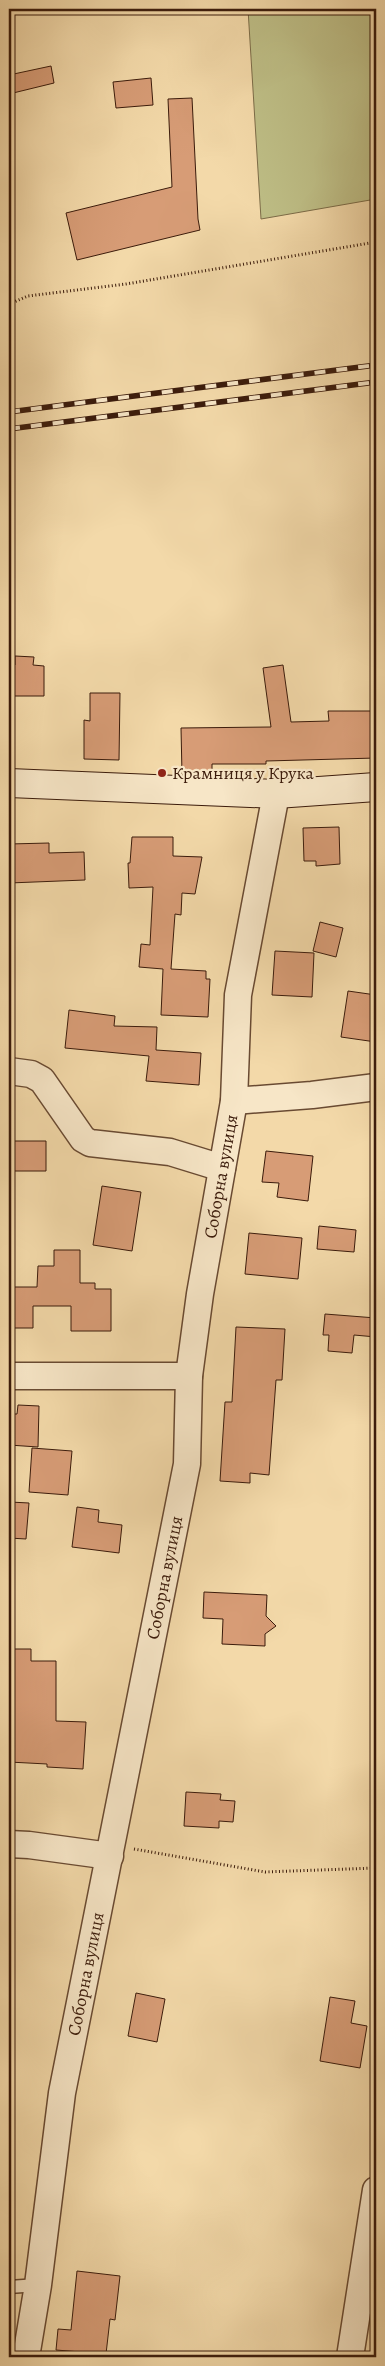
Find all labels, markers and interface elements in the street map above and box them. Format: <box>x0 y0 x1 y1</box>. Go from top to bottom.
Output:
place label: Крамниця у Крука <box>172 761 314 785</box>
marker: Крамниця у Крука <box>156 767 168 779</box>
street label: Соборна вулиця <box>198 1113 243 1240</box>
street label: Соборна вулиця <box>140 1514 188 1641</box>
street label: Соборна вулиця <box>62 1910 110 2038</box>

